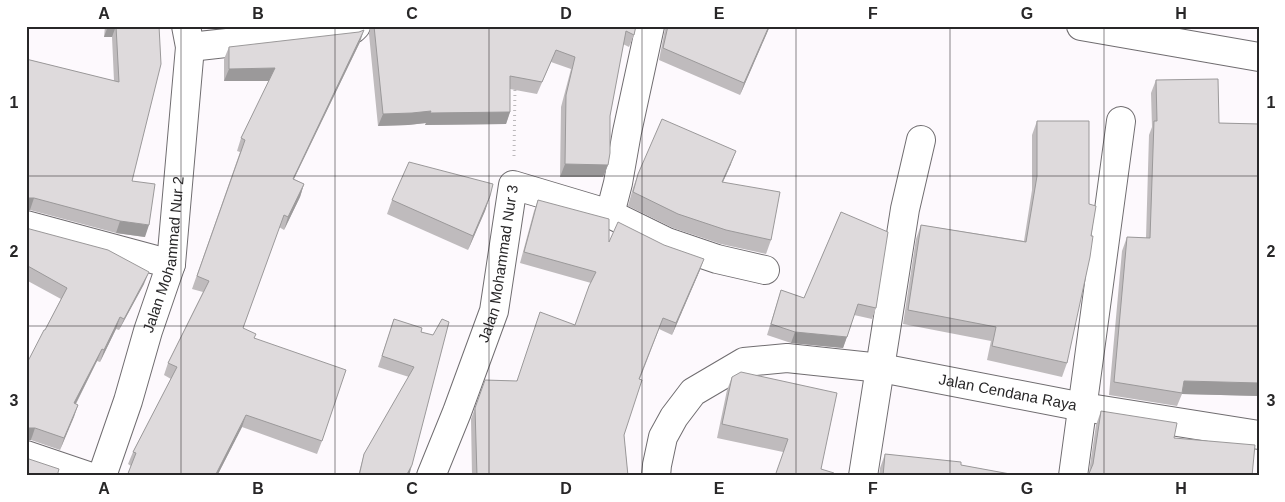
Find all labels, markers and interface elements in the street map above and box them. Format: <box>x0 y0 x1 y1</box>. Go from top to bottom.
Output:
text: A <box>98 5 110 22</box>
text: B <box>252 5 264 22</box>
text: C <box>406 5 418 22</box>
text: D <box>560 5 572 22</box>
text: E <box>714 5 725 22</box>
text: F <box>868 5 878 22</box>
text: G <box>1021 5 1033 22</box>
text: H <box>1175 5 1187 22</box>
text: 1 <box>10 94 19 111</box>
text: 1 <box>1267 94 1276 111</box>
street label: Jalan Mohammad Nur 2 <box>139 175 187 335</box>
street label: Jalan Mohammad Nur 3 <box>474 184 521 344</box>
text: 2 <box>10 243 19 260</box>
text: 2 <box>1267 243 1276 260</box>
street label: Jalan Cendana Raya <box>938 370 1079 414</box>
text: 3 <box>10 392 19 409</box>
text: 3 <box>1267 392 1276 409</box>
text: A <box>98 480 110 497</box>
text: B <box>252 480 264 497</box>
text: C <box>406 480 418 497</box>
text: D <box>560 480 572 497</box>
text: E <box>714 480 725 497</box>
text: F <box>868 480 878 497</box>
text: G <box>1021 480 1033 497</box>
text: H <box>1175 480 1187 497</box>

